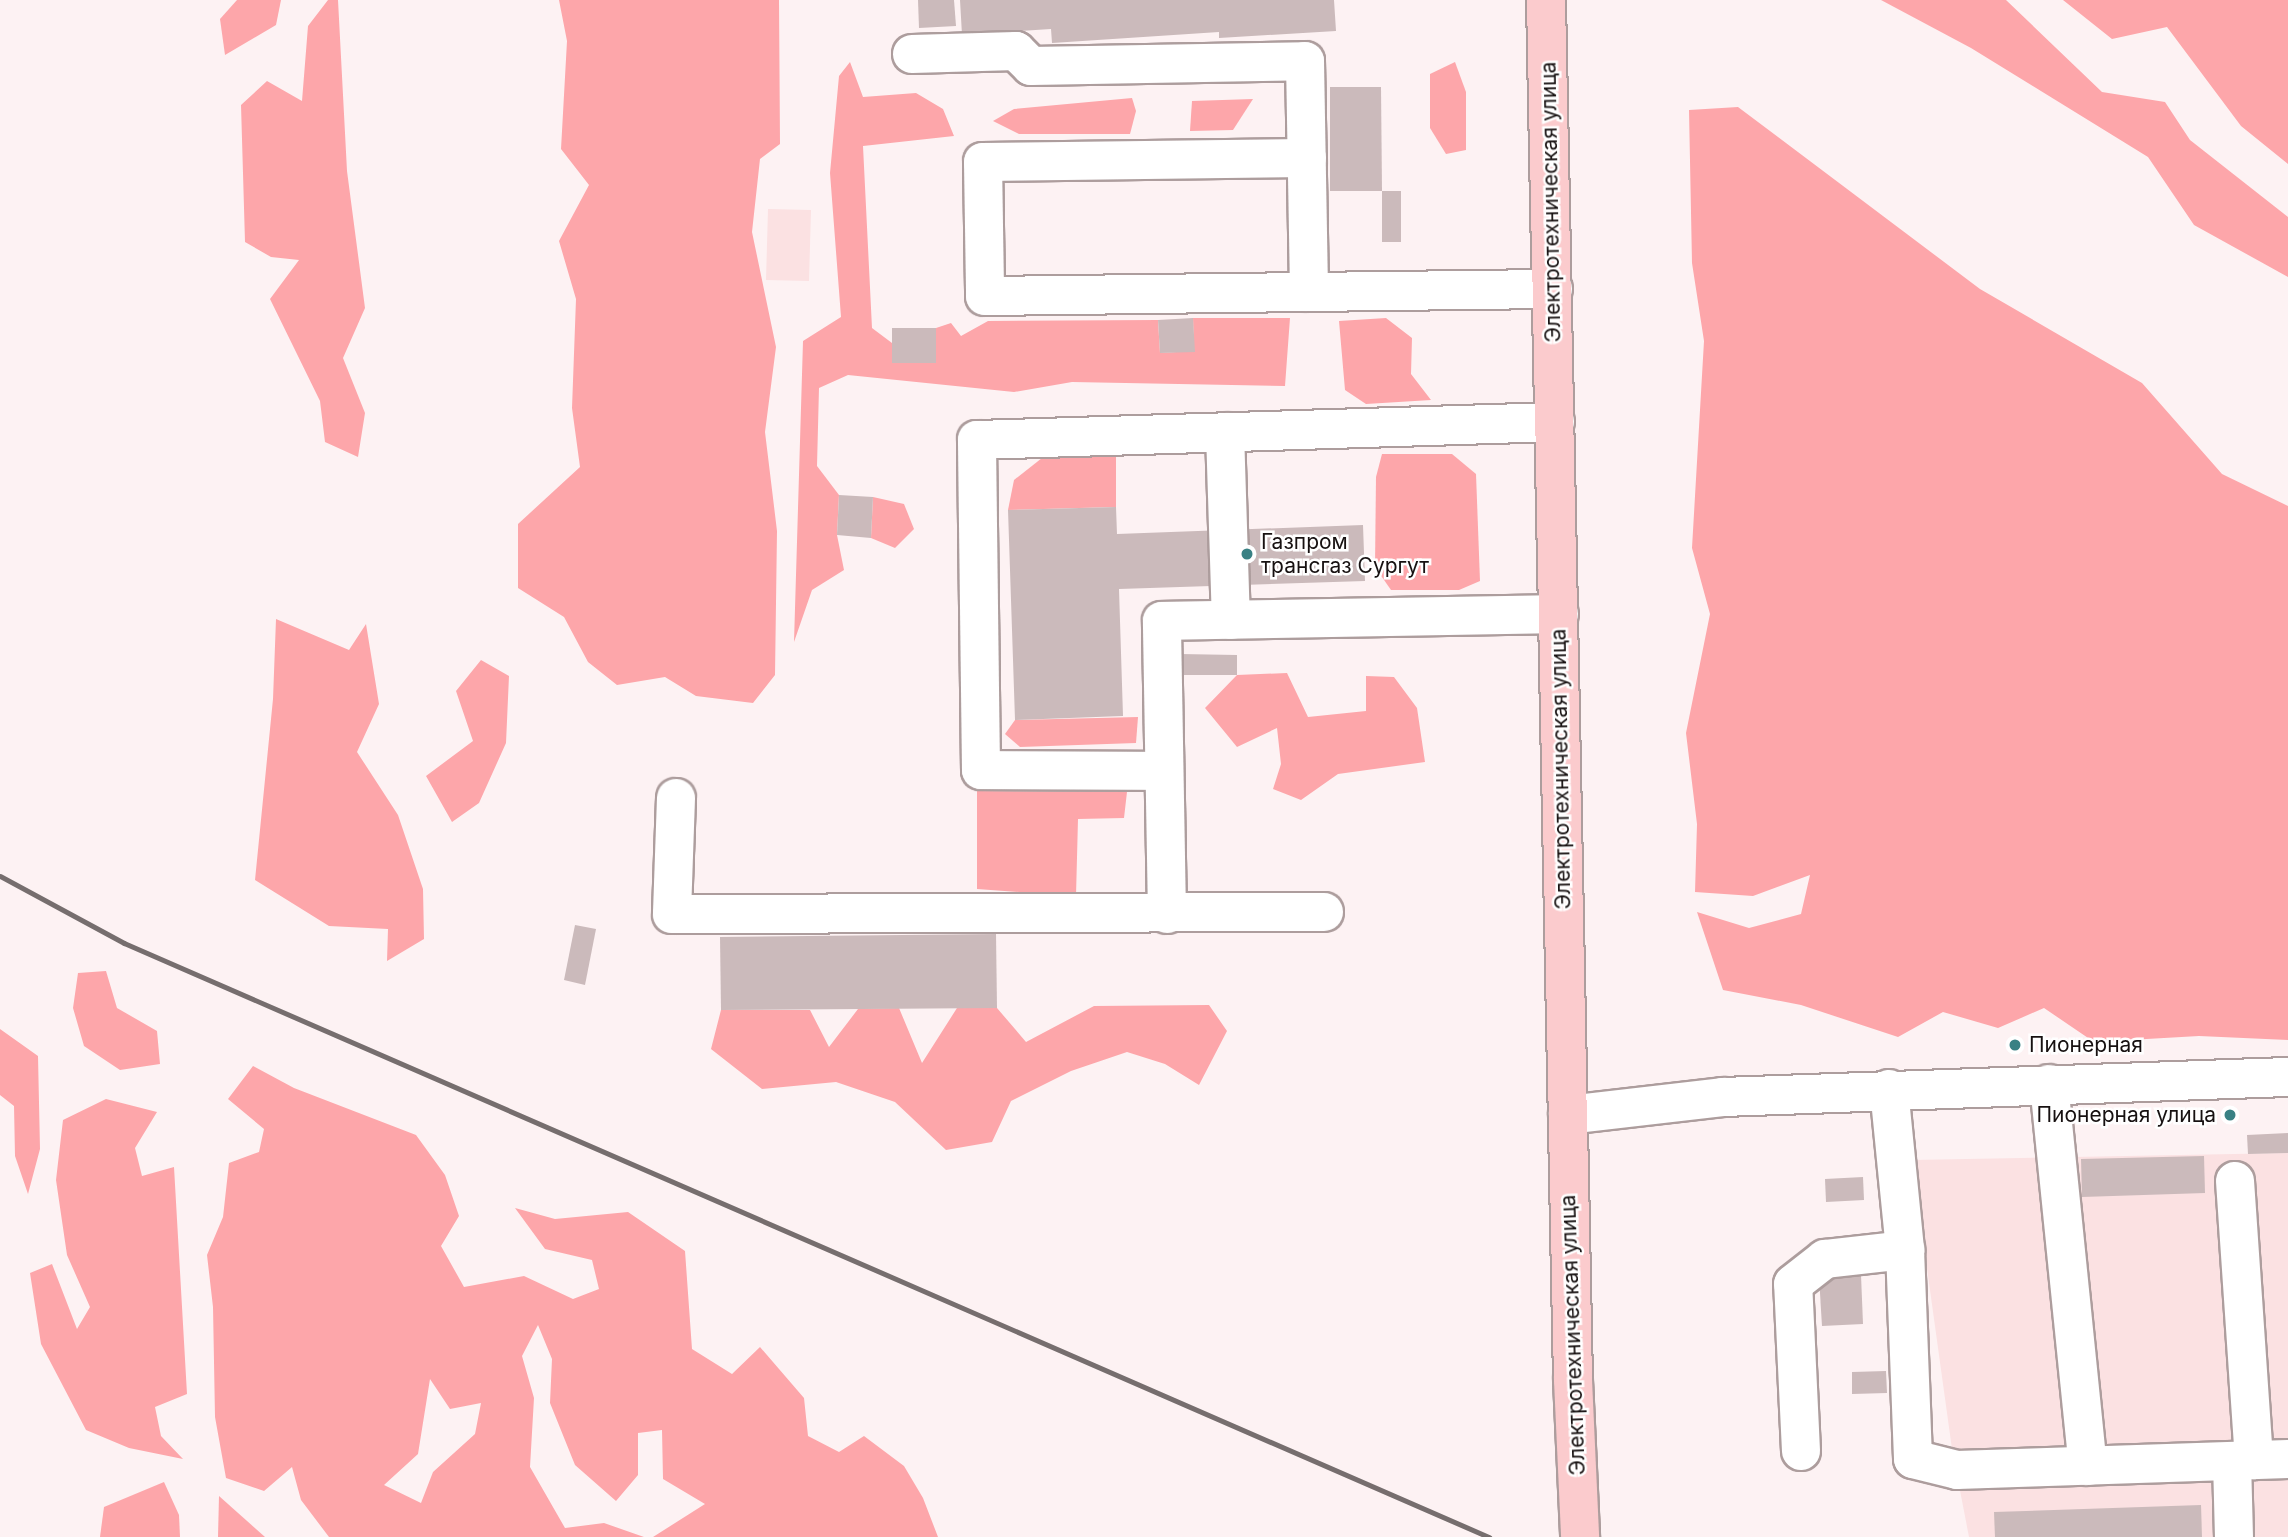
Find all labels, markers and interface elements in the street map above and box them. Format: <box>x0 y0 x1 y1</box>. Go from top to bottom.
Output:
street label: Электротехническая улица <box>1536 61 1566 343</box>
place label: Газпром трансгаз Сургут <box>1261 529 1429 579</box>
marker: Газпром трансгаз Сургут <box>1239 546 1255 562</box>
street label: Электротехническая улица <box>1546 628 1576 910</box>
place label: Пионерная <box>2029 1032 2143 1058</box>
marker: Пионерная <box>2007 1037 2023 1053</box>
place label: Пионерная улица <box>2036 1102 2216 1128</box>
marker: Пионерная улица <box>2222 1107 2238 1123</box>
street label: Электротехническая улица <box>1556 1194 1590 1476</box>

